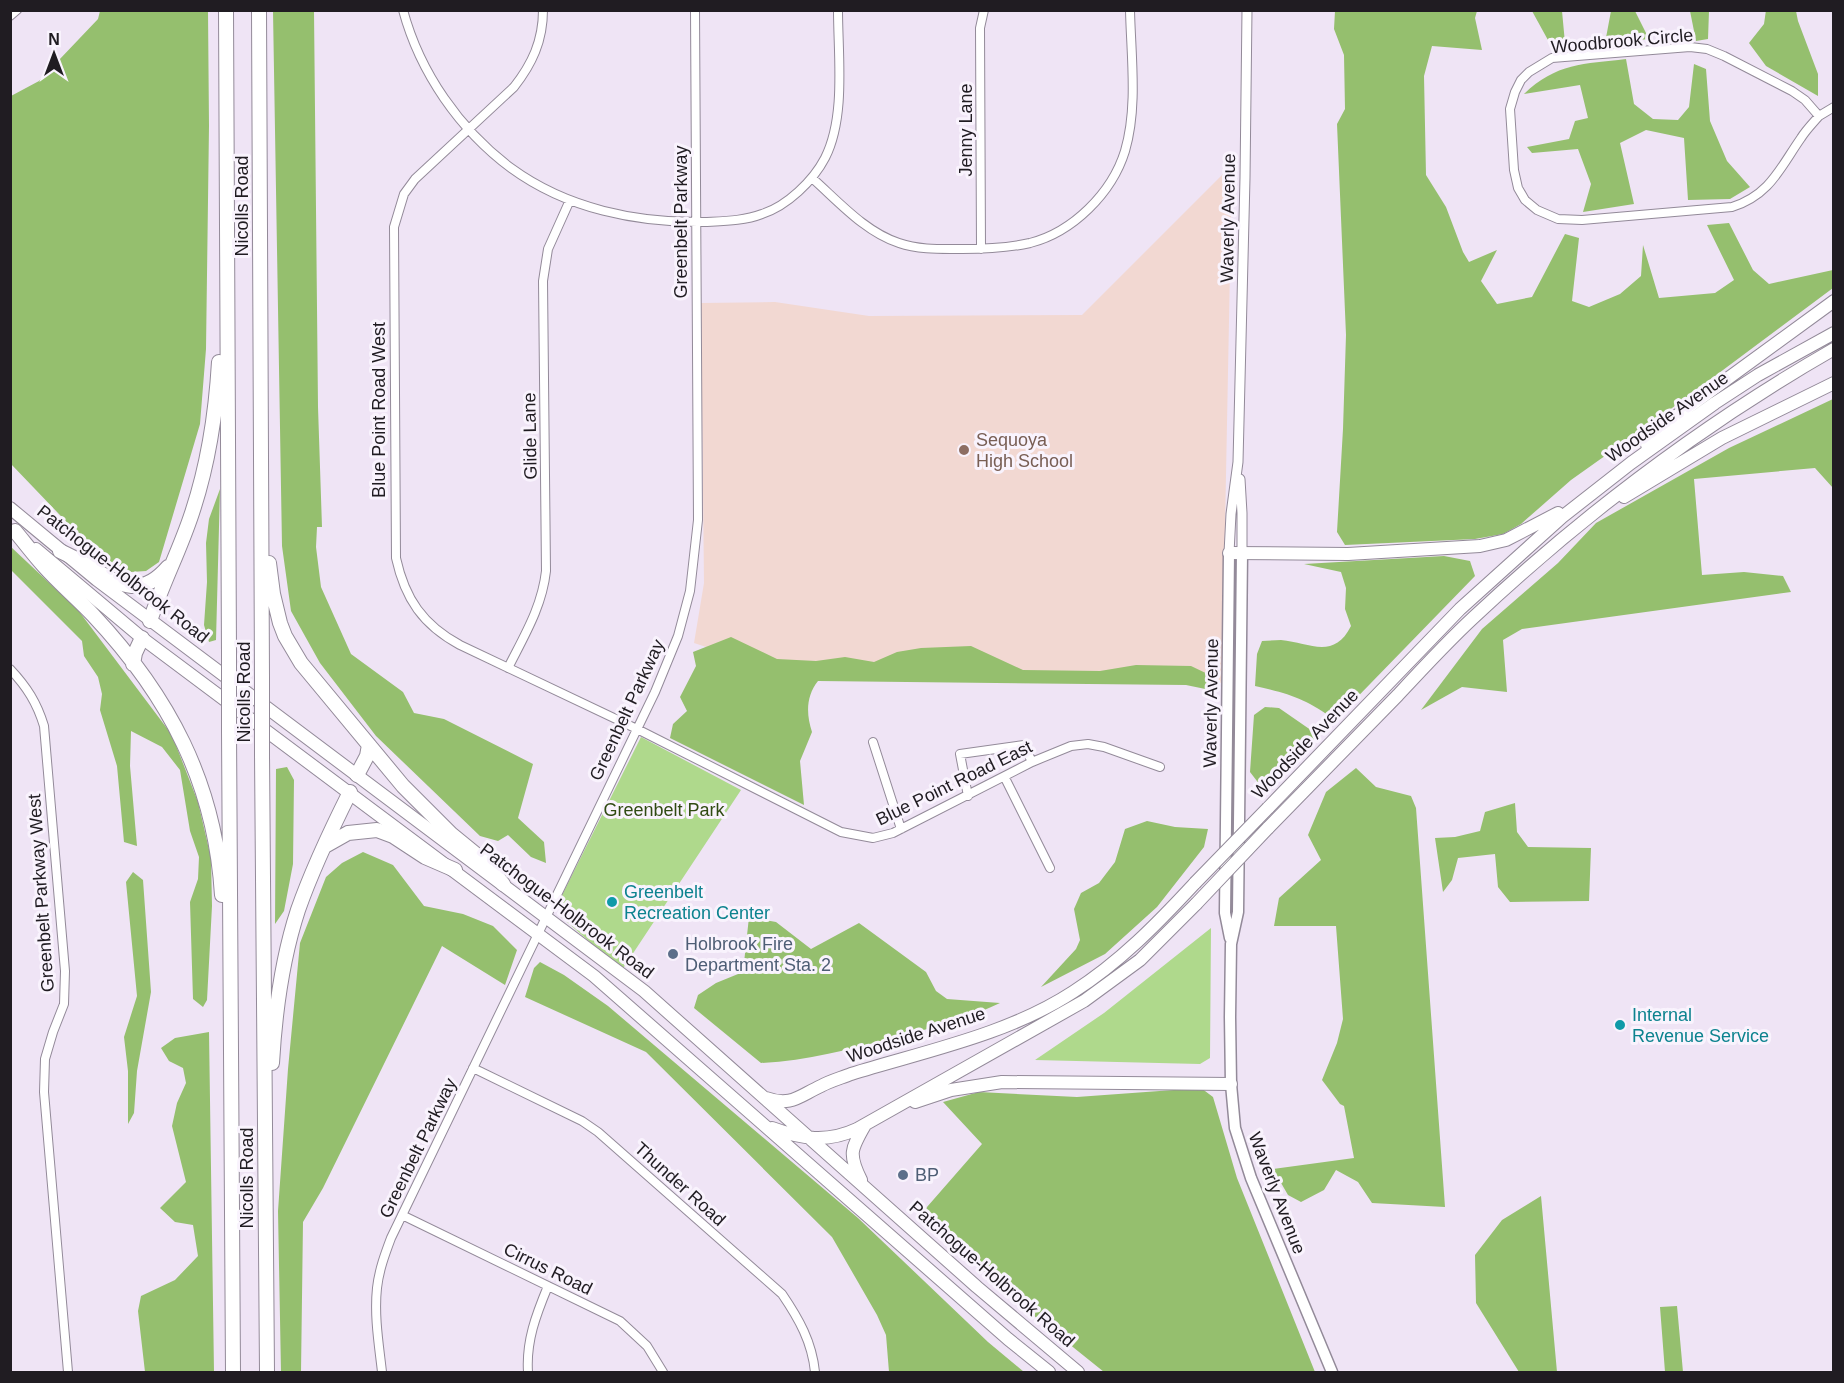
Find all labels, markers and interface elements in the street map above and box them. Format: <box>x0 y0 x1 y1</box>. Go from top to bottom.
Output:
north arrow <box>24 24 84 84</box>
street label: Woodbrook Circle <box>1550 25 1694 57</box>
text: N <box>48 31 60 48</box>
street label: Jenny Lane <box>956 83 976 177</box>
street label: Greenbelt Parkway <box>671 145 691 299</box>
street label: Waverly Avenue <box>1217 153 1239 283</box>
street label: Nicolls Road <box>232 155 252 257</box>
street label: Blue Point Road West <box>369 322 389 498</box>
street label: Woodside Avenue <box>1602 367 1732 467</box>
street label: Glide Lane <box>519 392 541 480</box>
place label: Sequoya High School <box>976 430 1073 471</box>
marker: Sequoya High School <box>957 443 971 457</box>
street label: Patchogue-Holbrook Road <box>33 501 213 647</box>
street label: Greenbelt Parkway <box>586 636 668 784</box>
street label: Waverly Avenue <box>1200 638 1222 768</box>
street label: Nicolls Road <box>234 641 254 743</box>
street label: Woodside Avenue <box>1248 685 1362 803</box>
street label: Blue Point Road East <box>873 737 1035 829</box>
street label: Greenbelt Parkway West <box>24 793 58 993</box>
park label: Greenbelt Park <box>603 800 726 820</box>
street label: Patchogue-Holbrook Road <box>476 839 658 983</box>
place label: Greenbelt Recreation Center <box>624 882 770 923</box>
marker: Greenbelt Recreation Center <box>605 895 619 909</box>
place label: Holbrook Fire Department Sta. 2 <box>685 934 831 975</box>
marker: Holbrook Fire Department Sta. 2 <box>666 947 680 961</box>
street label: Woodside Avenue <box>844 1003 988 1067</box>
place label: Internal Revenue Service <box>1632 1005 1769 1046</box>
marker: Internal Revenue Service <box>1613 1018 1627 1032</box>
street label: Greenbelt Parkway <box>375 1075 461 1221</box>
street label: Nicolls Road <box>237 1127 257 1229</box>
street label: Waverly Avenue <box>1245 1129 1309 1257</box>
street label: Thunder Road <box>631 1138 729 1230</box>
place label: BP <box>915 1165 939 1185</box>
marker: BP <box>896 1168 910 1182</box>
street label: Patchogue-Holbrook Road <box>905 1197 1079 1351</box>
street label: Cirrus Road <box>500 1239 596 1299</box>

